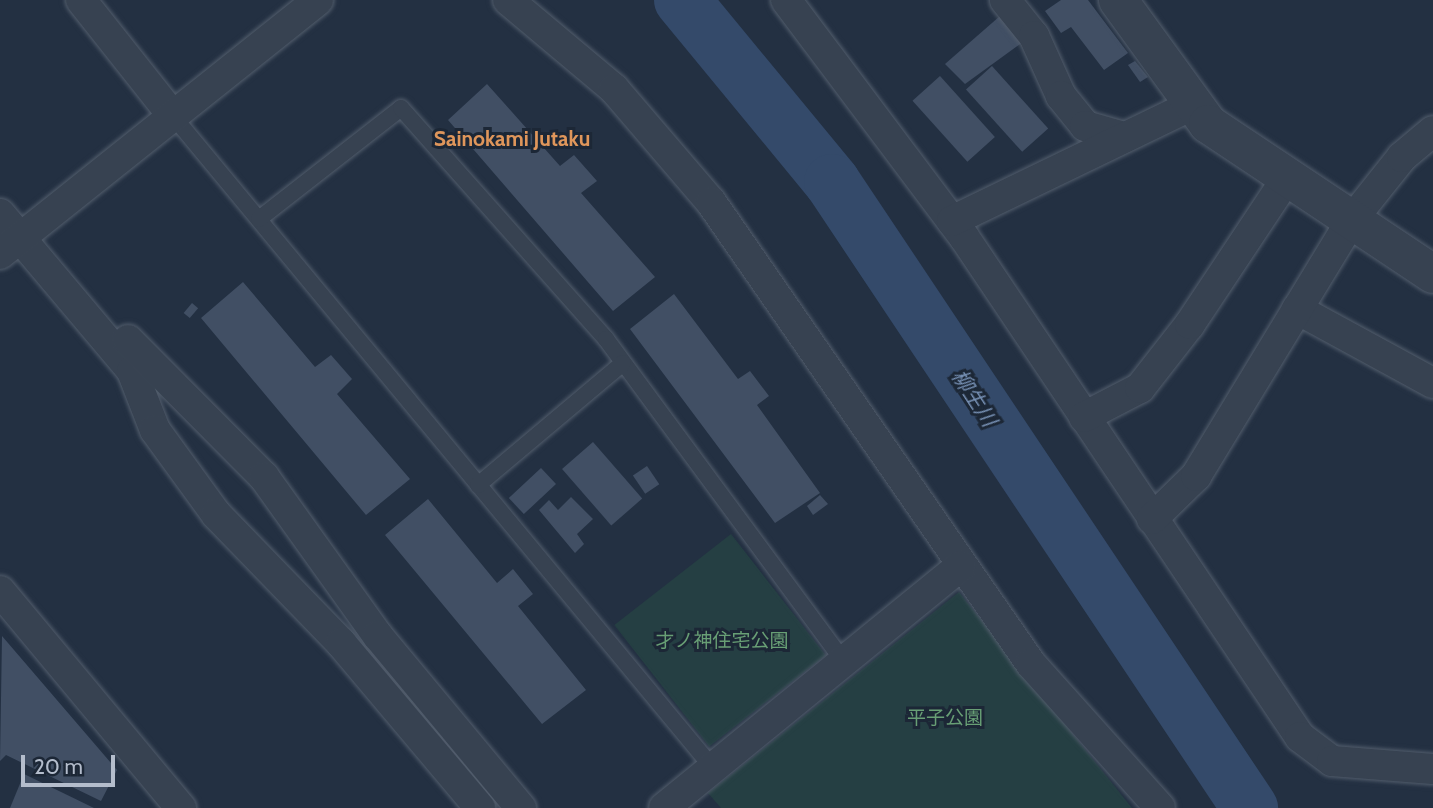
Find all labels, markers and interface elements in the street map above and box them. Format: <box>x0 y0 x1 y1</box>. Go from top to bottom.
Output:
district label: Sainokami Jutaku <box>434 126 590 152</box>
water label: 柳生川 <box>946 365 1002 431</box>
park label: 才ノ神住宅公園 <box>656 630 788 652</box>
park label: 平子公園 <box>907 707 983 729</box>
scale bar <box>24 742 119 786</box>
text: 20 m <box>34 754 83 779</box>

